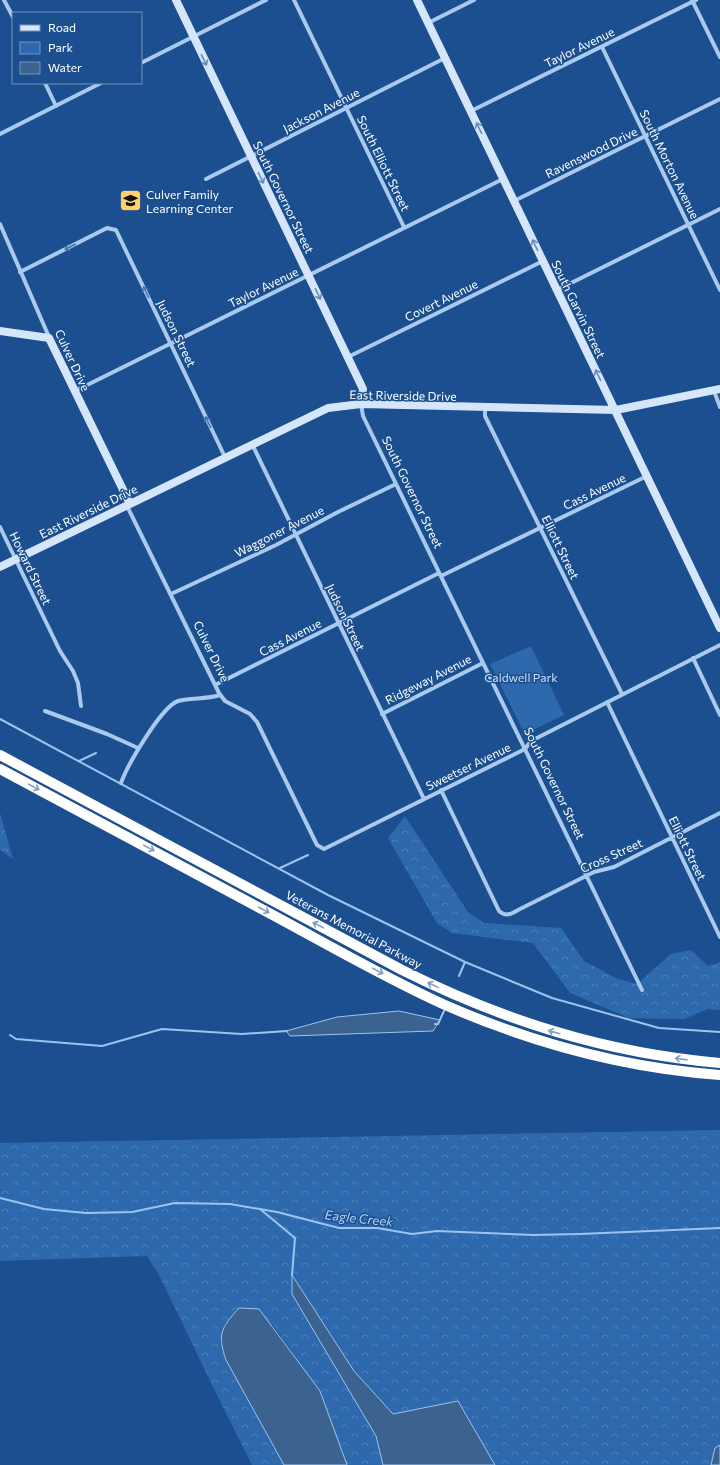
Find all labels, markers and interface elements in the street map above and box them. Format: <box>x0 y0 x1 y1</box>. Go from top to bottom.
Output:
legend <box>12 12 142 84</box>
text: Road <box>48 20 76 34</box>
street label: Taylor Avenue <box>542 24 616 70</box>
text: Park <box>48 40 74 54</box>
one-way arrow <box>201 54 208 66</box>
text: Water <box>48 60 82 74</box>
street label: Jackson Avenue <box>280 85 362 136</box>
street label: South Morton Avenue <box>637 107 703 221</box>
street label: South Elliott Street <box>355 113 413 213</box>
one-way arrow <box>475 123 482 135</box>
street label: Ravenswood Drive <box>543 124 639 180</box>
street label: South Governor Street <box>251 139 317 255</box>
one-way arrow <box>258 171 265 183</box>
place label: Culver Family Learning Center <box>146 187 233 215</box>
school or university icon: Culver Family Learning Center <box>117 188 143 214</box>
one-way arrow <box>531 240 539 252</box>
one-way arrow <box>64 244 76 251</box>
street label: South Garvin Street <box>549 258 609 360</box>
street label: Taylor Avenue <box>226 264 300 310</box>
street label: Covert Avenue <box>402 276 480 324</box>
one-way arrow <box>142 286 149 298</box>
one-way arrow <box>315 288 322 300</box>
street label: Judson Street <box>154 297 199 369</box>
street label: Culver Drive <box>53 327 93 393</box>
one-way arrow <box>594 369 601 381</box>
street label: East Riverside Drive <box>349 387 457 403</box>
one-way arrow <box>204 416 211 428</box>
street label: South Governor Street <box>380 434 446 550</box>
street label: Cass Avenue <box>561 470 627 512</box>
street label: East Riverside Drive <box>37 481 139 541</box>
street label: Waggoner Avenue <box>232 502 326 560</box>
street label: Elliott Street <box>539 513 583 581</box>
street label: Howard Street <box>7 529 55 607</box>
street label: Judson Street <box>323 581 368 653</box>
street label: Cass Avenue <box>257 615 323 659</box>
street label: Culver Drive <box>191 618 233 684</box>
street label: Ridgeway Avenue <box>383 651 473 707</box>
park label: Caldwell Park <box>484 670 558 684</box>
street label: South Governor Street <box>522 725 588 841</box>
street label: Sweetser Avenue <box>423 739 513 793</box>
one-way arrow <box>28 784 40 791</box>
street label: Elliott Street <box>666 814 710 882</box>
street label: Cross Street <box>578 835 645 875</box>
one-way arrow <box>143 845 155 853</box>
street label: Veterans Memorial Parkway <box>283 887 425 971</box>
one-way arrow <box>258 906 270 914</box>
one-way arrow <box>312 921 324 928</box>
one-way arrow <box>372 968 384 975</box>
one-way arrow <box>427 981 439 988</box>
one-way arrow <box>548 1028 561 1035</box>
one-way arrow <box>675 1055 688 1063</box>
water label: Eagle Creek <box>324 1206 395 1230</box>

